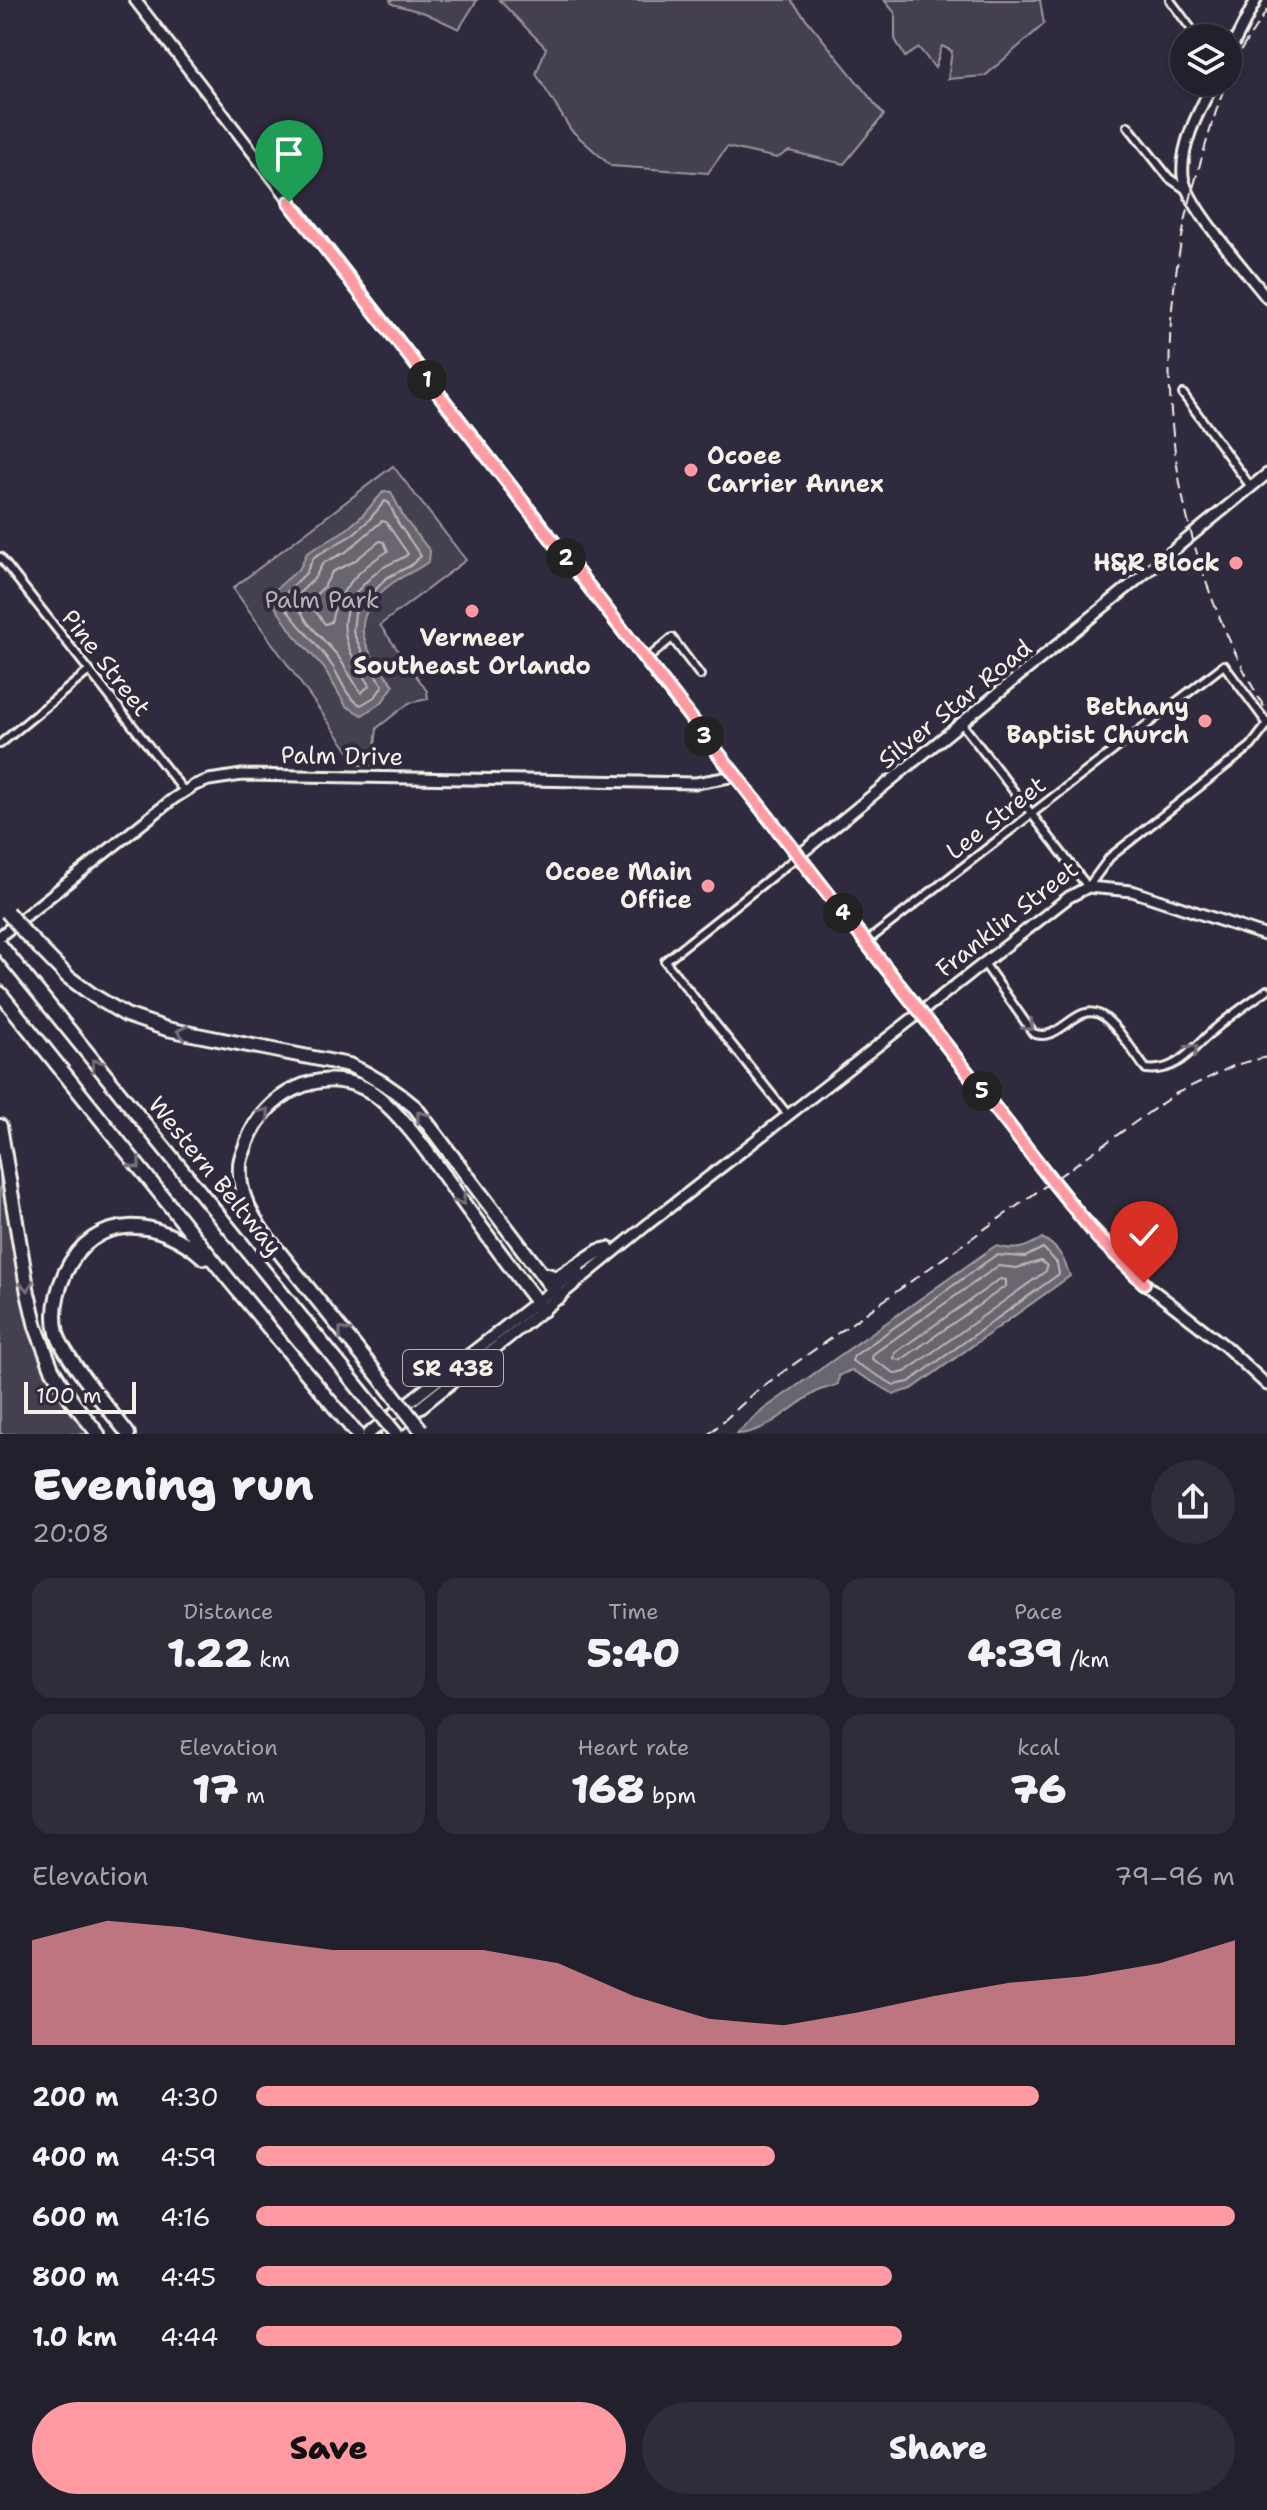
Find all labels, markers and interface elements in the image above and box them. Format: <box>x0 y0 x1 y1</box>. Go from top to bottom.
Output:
map controls <box>1170 24 1242 96</box>
button: layers <box>1170 24 1242 96</box>
pin <box>255 120 323 202</box>
icon: arrive <box>267 132 311 176</box>
pin: 1 <box>407 360 447 400</box>
text: 1 <box>422 365 432 394</box>
place label: Ocoee Carrier Annex <box>707 440 884 500</box>
marker: Ocoee Carrier Annex <box>682 461 700 479</box>
pin: 2 <box>546 538 586 578</box>
text: 2 <box>558 543 574 572</box>
place label: H&R Block <box>1093 547 1220 579</box>
marker: H&R Block <box>1227 554 1245 572</box>
park label: Palm Park <box>264 584 380 616</box>
marker: Vermeer Southeast Orlando <box>463 602 481 620</box>
street label: Pine Street <box>54 603 158 723</box>
place label: Vermeer Southeast Orlando <box>353 622 591 682</box>
street label: Silver Star Road <box>871 632 1039 776</box>
place label: Bethany Baptist Church <box>1007 691 1189 751</box>
marker: Bethany Baptist Church <box>1196 712 1214 730</box>
pin: 3 <box>684 716 724 756</box>
text: 3 <box>696 721 712 750</box>
street label: Palm Drive <box>280 739 404 773</box>
street label: Lee Street <box>940 769 1052 867</box>
street label: Franklin Street <box>929 853 1085 985</box>
place label: Ocoee Main Office <box>545 856 692 916</box>
marker: Ocoee Main Office <box>699 877 717 895</box>
pin: 4 <box>823 893 863 933</box>
text: 4 <box>835 898 851 927</box>
one-way arrow <box>1019 1017 1034 1031</box>
one-way arrow <box>175 1024 189 1041</box>
one-way arrow <box>1184 1044 1198 1059</box>
one-way arrow <box>91 1059 106 1073</box>
pin: 5 <box>962 1071 1002 1111</box>
text: 5 <box>975 1076 989 1105</box>
street label: Western Beltway <box>141 1090 289 1262</box>
one-way arrow <box>255 1108 270 1122</box>
one-way arrow <box>417 1110 431 1125</box>
one-way arrow <box>126 1155 141 1169</box>
one-way arrow <box>451 1191 466 1206</box>
pin <box>1110 1201 1178 1283</box>
icon: check <box>1122 1213 1166 1257</box>
one-way arrow <box>18 1279 35 1293</box>
one-way arrow <box>339 1326 353 1341</box>
road number: SR 438 <box>403 1350 503 1386</box>
scale bar <box>24 1378 136 1414</box>
text: 100 m <box>36 1381 102 1410</box>
text: Evening run <box>32 1455 314 1514</box>
button: share <box>1151 1460 1235 1544</box>
text: 20:08 <box>32 1515 109 1550</box>
text: Distance <box>183 1597 274 1626</box>
text: Time <box>608 1597 659 1626</box>
text: Pace <box>1014 1597 1063 1626</box>
text: 1.22 <box>167 1626 252 1680</box>
text: 5:40 <box>587 1626 680 1680</box>
text: 4:39 <box>968 1626 1062 1680</box>
text: km <box>252 1645 290 1674</box>
text: /km <box>1062 1645 1109 1674</box>
text: Elevation <box>179 1733 278 1762</box>
text: Heart rate <box>577 1733 690 1762</box>
text: kcal <box>1017 1733 1060 1762</box>
text: 17 <box>192 1762 239 1816</box>
text: 168 <box>571 1762 645 1816</box>
text: 76 <box>1011 1762 1067 1816</box>
text: m <box>239 1781 265 1810</box>
text: bpm <box>645 1781 696 1810</box>
text: Elevation <box>32 1858 148 1893</box>
text: 79–96 m <box>1114 1858 1235 1893</box>
text: 200 m <box>32 2079 119 2114</box>
text: 4:30 <box>160 2079 219 2114</box>
text: 400 m <box>32 2139 119 2174</box>
text: 4:59 <box>160 2139 217 2174</box>
text: 600 m <box>32 2199 119 2234</box>
text: 4:16 <box>160 2199 211 2234</box>
text: 800 m <box>32 2259 119 2294</box>
text: 4:45 <box>160 2259 216 2294</box>
text: 1.0 km <box>32 2319 117 2354</box>
text: 4:44 <box>160 2319 218 2354</box>
button: Save <box>32 2402 626 2494</box>
button: Share <box>642 2402 1235 2494</box>

